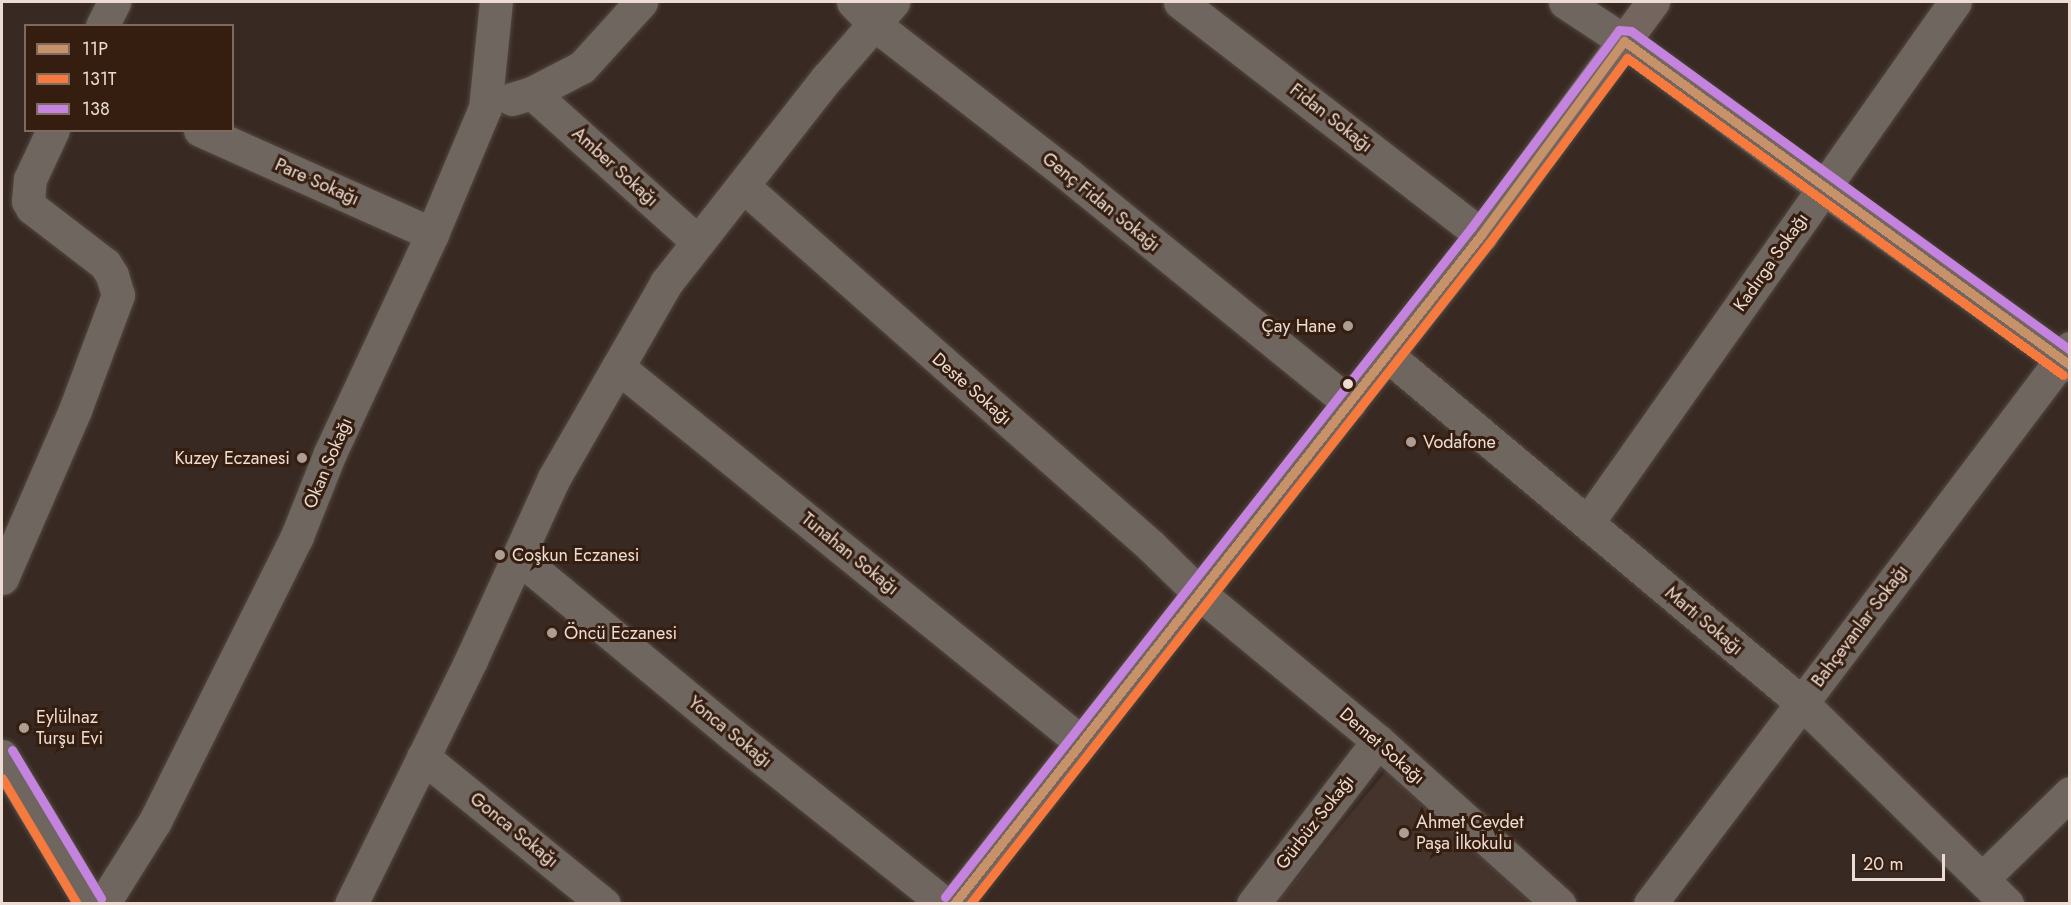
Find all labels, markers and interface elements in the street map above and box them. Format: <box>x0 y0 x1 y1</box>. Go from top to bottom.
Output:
legend <box>24 24 234 132</box>
text: 11P <box>82 36 108 62</box>
text: 131T <box>82 66 116 92</box>
street label: Fidan Sokağı <box>1285 79 1377 157</box>
text: 138 <box>82 96 110 122</box>
street label: Amber Sokağı <box>568 123 662 211</box>
street label: Genç Fidan Sokağı <box>1038 148 1164 256</box>
street label: Pare Sokağı <box>272 154 362 210</box>
street label: Kadırga Sokağı <box>1729 209 1813 315</box>
place label: Çay Hane <box>1262 315 1336 337</box>
marker: Çay Hane <box>1341 319 1355 333</box>
street label: Deste Sokağı <box>928 348 1016 430</box>
unlabelled marker <box>1342 378 1354 390</box>
street label: Okan Sokağı <box>299 414 357 512</box>
place label: Vodafone <box>1423 431 1496 453</box>
marker: Vodafone <box>1404 435 1418 449</box>
place label: Kuzey Eczanesi <box>174 447 290 469</box>
marker: Kuzey Eczanesi <box>295 451 309 465</box>
street label: Tunahan Sokağı <box>797 508 903 600</box>
place label: Coşkun Eczanesi <box>512 544 640 566</box>
marker: Coşkun Eczanesi <box>493 548 507 562</box>
street label: Bahçevanlar Sokağı <box>1807 561 1913 691</box>
street label: Martı Sokağı <box>1661 582 1747 660</box>
place label: Öncü Eczanesi <box>564 622 677 644</box>
marker: Öncü Eczanesi <box>545 626 559 640</box>
street label: Yonca Sokağı <box>684 692 776 772</box>
street label: Demet Sokağı <box>1335 703 1429 789</box>
place label: Eylülnaz Turşu Evi <box>36 707 103 750</box>
marker: Eylülnaz Turşu Evi <box>17 721 31 735</box>
street label: Gürbüz Sokağı <box>1271 770 1359 874</box>
street label: Gonca Sokağı <box>466 788 562 872</box>
place label: Ahmet Cevdet Paşa İlkokulu <box>1416 812 1523 854</box>
marker: Ahmet Cevdet Paşa İlkokulu <box>1397 826 1411 840</box>
scale bar <box>1855 842 1948 880</box>
text: 20 m <box>1863 851 1903 877</box>

